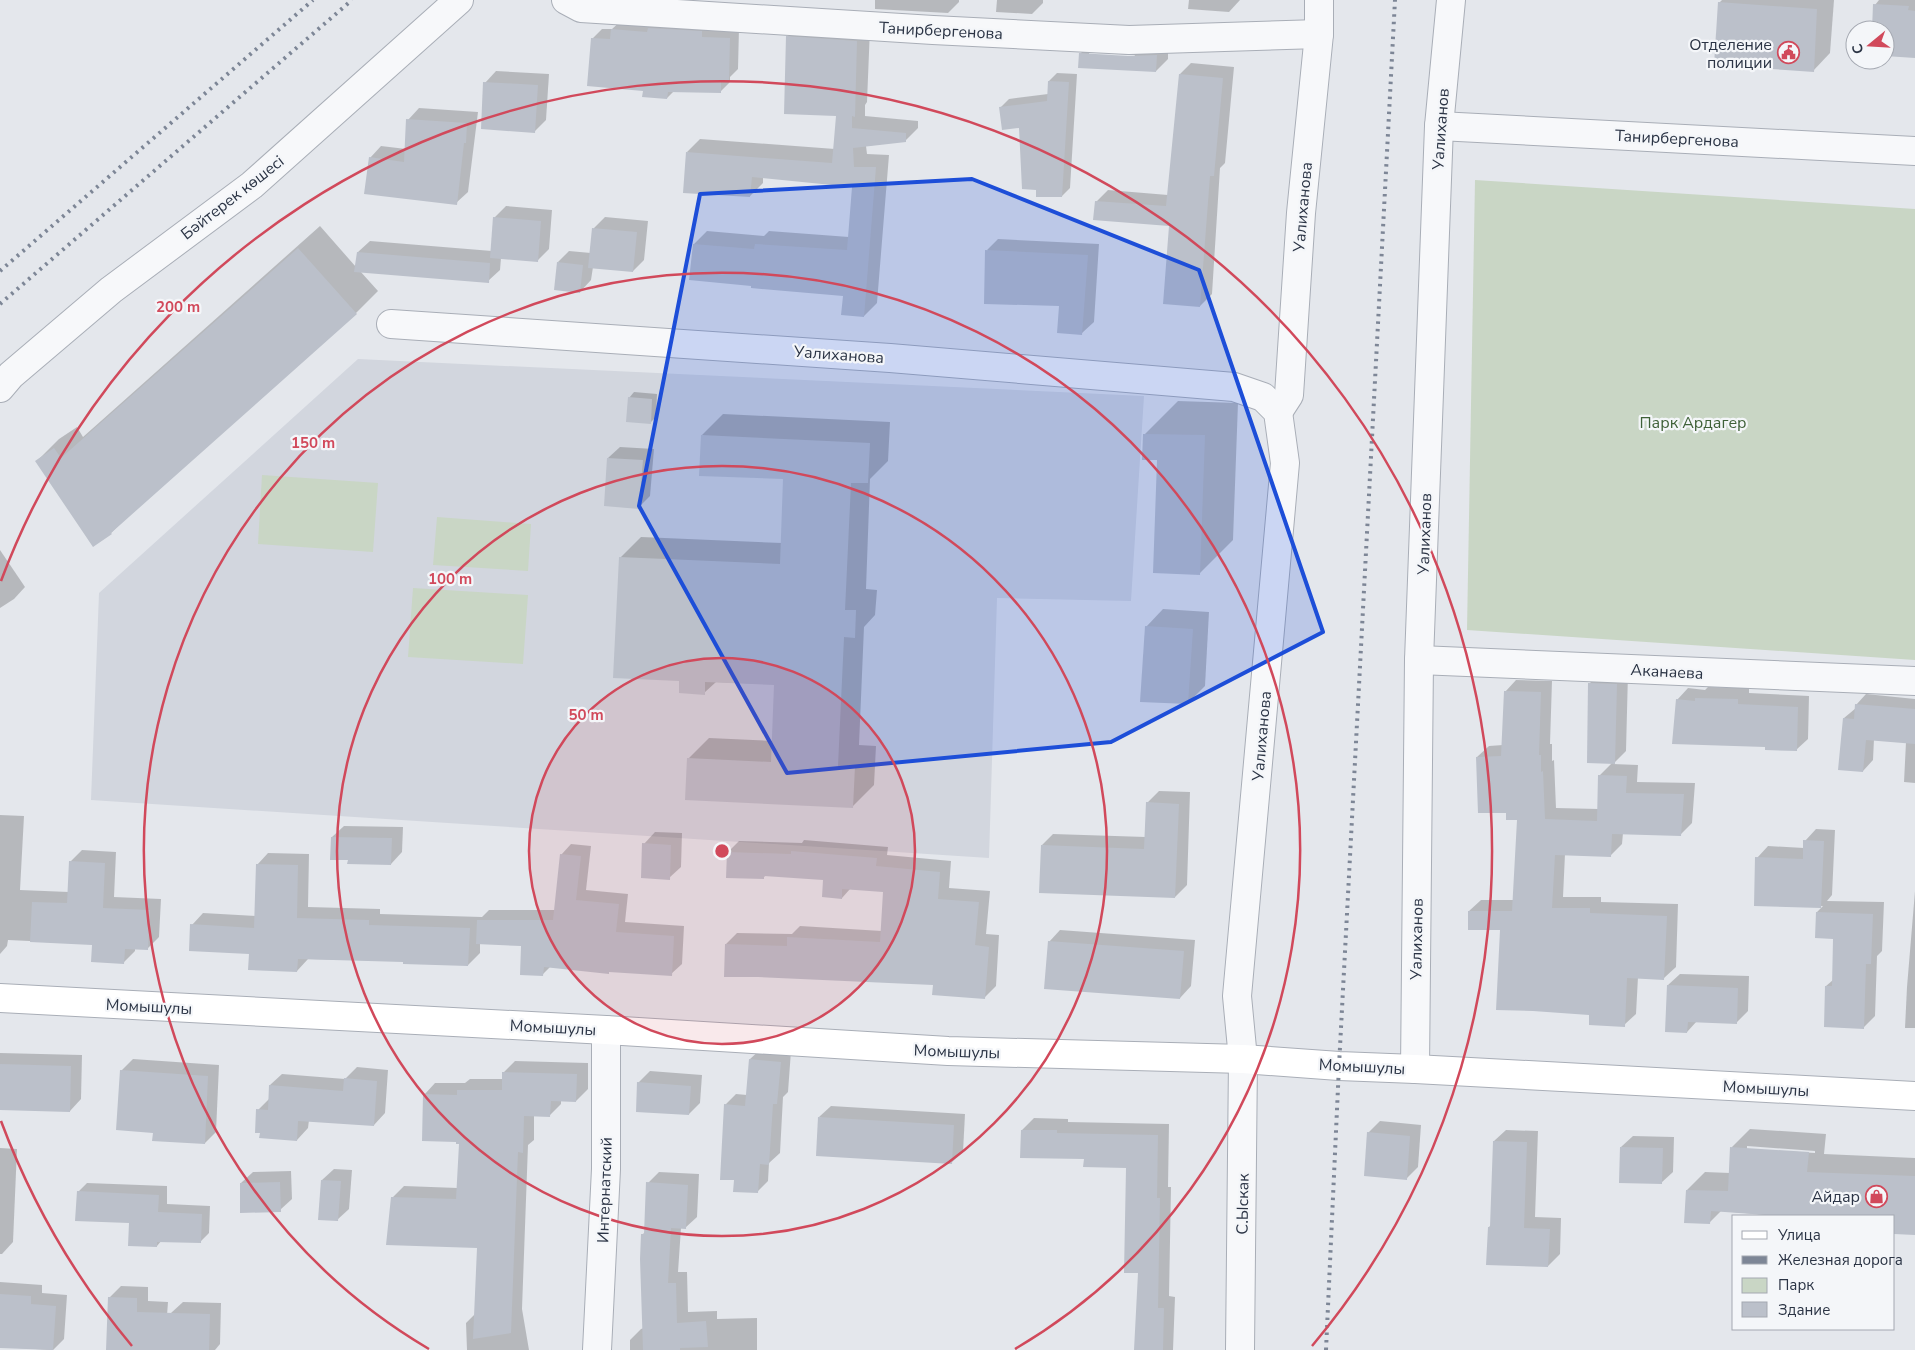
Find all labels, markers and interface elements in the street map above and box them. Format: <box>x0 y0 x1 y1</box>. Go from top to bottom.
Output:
street label: Танирбергенова <box>878 17 1003 45</box>
north arrow <box>1845 20 1895 70</box>
place label: Отделение полиции <box>1689 34 1772 74</box>
public building icon: Отделение полиции <box>1776 41 1800 65</box>
text: С <box>1847 41 1869 56</box>
street label: Уалиханов <box>1427 87 1455 172</box>
street label: Танирбергенова <box>1614 125 1739 153</box>
street label: Бәйтерек көшесі <box>176 151 289 245</box>
street label: Уалиханова <box>1288 161 1318 254</box>
text: 200 m <box>156 297 200 317</box>
street label: Уалиханова <box>792 341 885 369</box>
park label: Парк Ардагер <box>1639 412 1747 434</box>
text: 150 m <box>291 433 335 453</box>
street label: Уалиханов <box>1413 493 1437 576</box>
text: 100 m <box>428 569 472 589</box>
street label: Аканаева <box>1630 659 1704 685</box>
street label: Уалиханова <box>1247 690 1277 783</box>
text: 50 m <box>568 705 604 725</box>
centre of rings <box>713 842 731 860</box>
street label: Уалиханов <box>1405 898 1429 981</box>
street label: Момышулы <box>105 994 193 1020</box>
street label: Момышулы <box>509 1015 597 1041</box>
street label: Момышулы <box>913 1039 1001 1065</box>
street label: Момышулы <box>1318 1054 1406 1080</box>
street label: Момышулы <box>1722 1076 1810 1102</box>
street label: Интернатский <box>592 1137 618 1244</box>
street label: С.Ыскак <box>1231 1173 1255 1235</box>
shop icon: Айдар <box>1864 1184 1888 1208</box>
place label: Айдар <box>1811 1186 1860 1208</box>
legend <box>1732 1215 1895 1330</box>
text: Улица <box>1777 1225 1821 1245</box>
text: Железная дорога <box>1778 1250 1903 1270</box>
text: Парк <box>1778 1275 1814 1295</box>
text: Здание <box>1778 1300 1830 1320</box>

